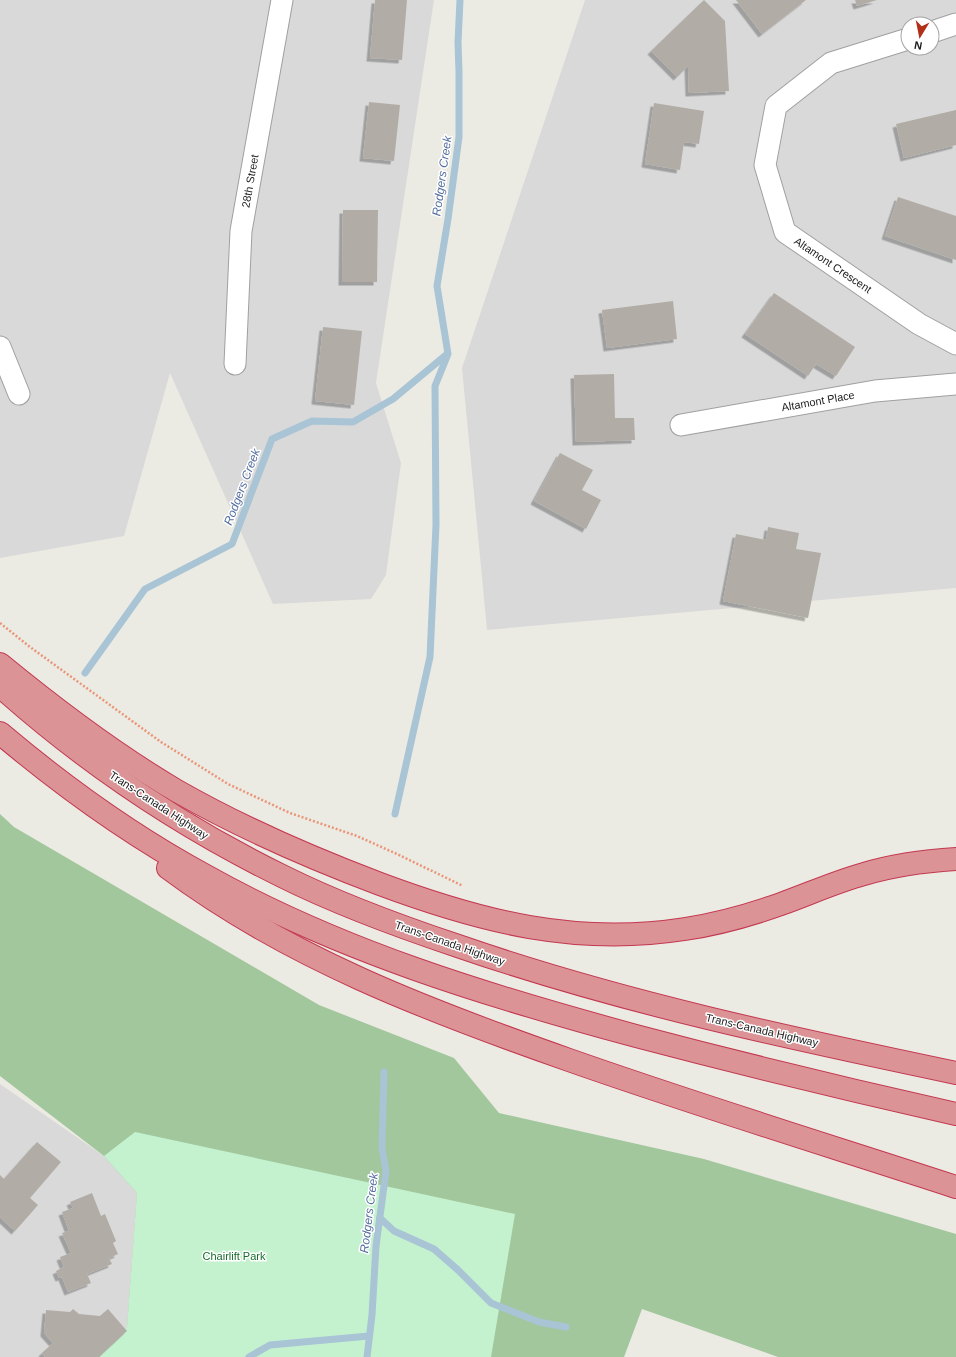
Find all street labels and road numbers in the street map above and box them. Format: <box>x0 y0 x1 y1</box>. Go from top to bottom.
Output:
street label: 28th Street <box>239 153 261 209</box>
street label: Altamont Crescent <box>792 235 874 295</box>
street label: Altamont Place <box>781 389 855 413</box>
street label: Trans-Canada Highway <box>107 769 211 842</box>
street label: Trans-Canada Highway <box>394 919 507 968</box>
street label: Trans-Canada Highway <box>705 1011 820 1049</box>

